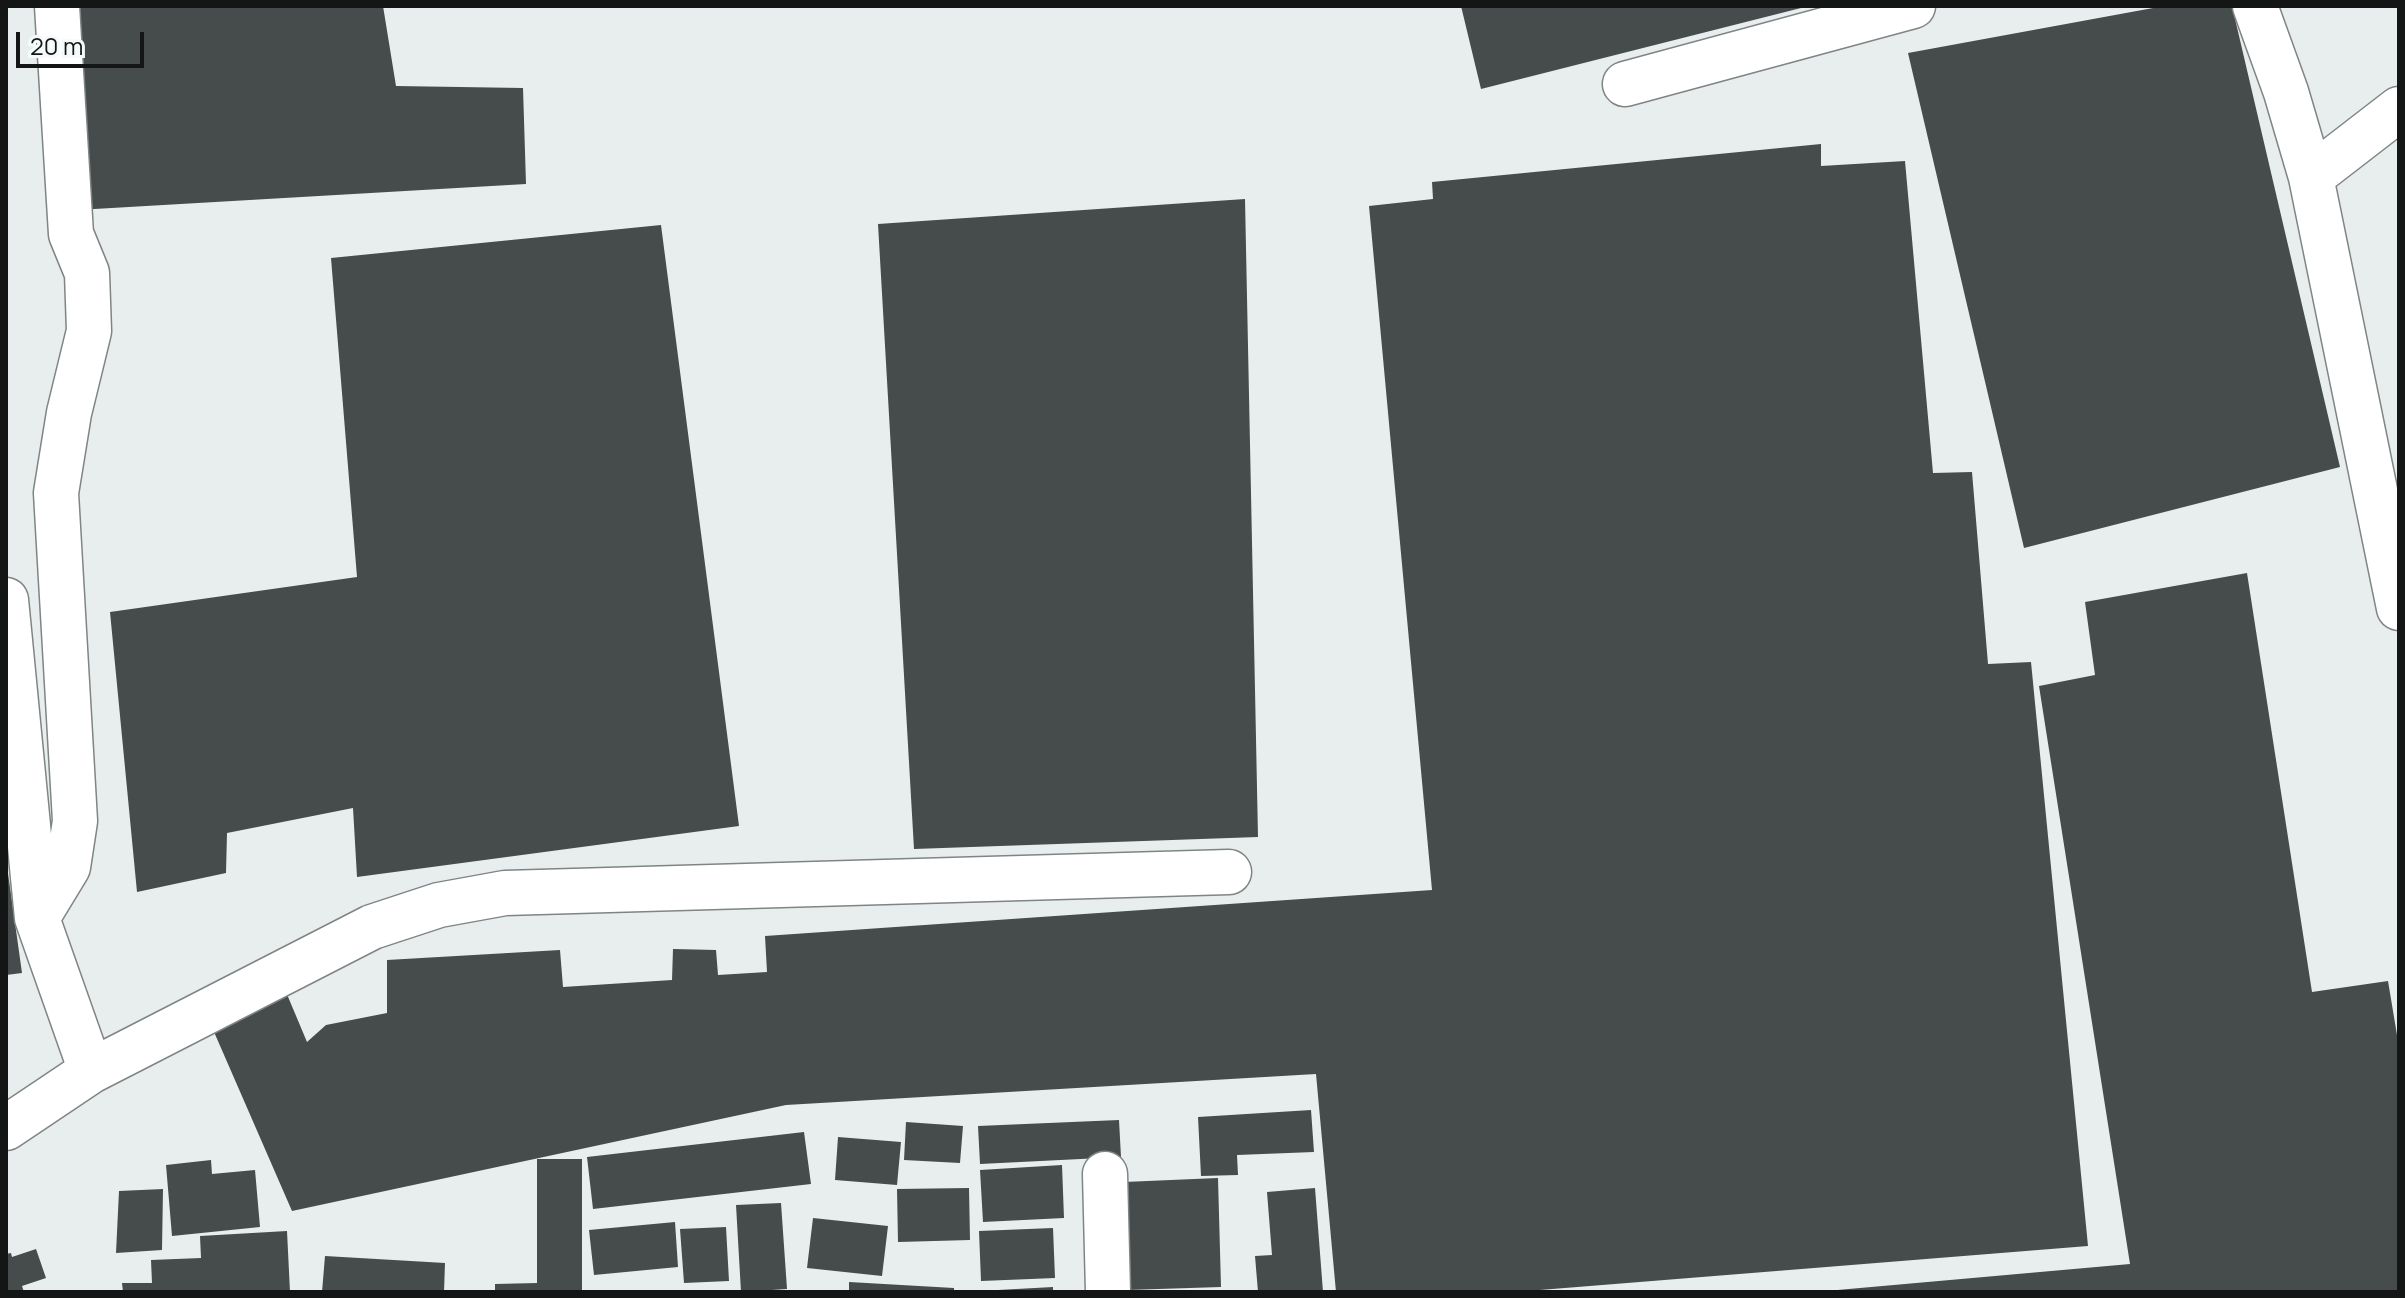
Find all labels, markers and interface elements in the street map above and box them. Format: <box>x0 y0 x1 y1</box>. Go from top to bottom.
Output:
scale bar <box>20 16 148 66</box>
text: 20 m <box>30 29 83 62</box>

